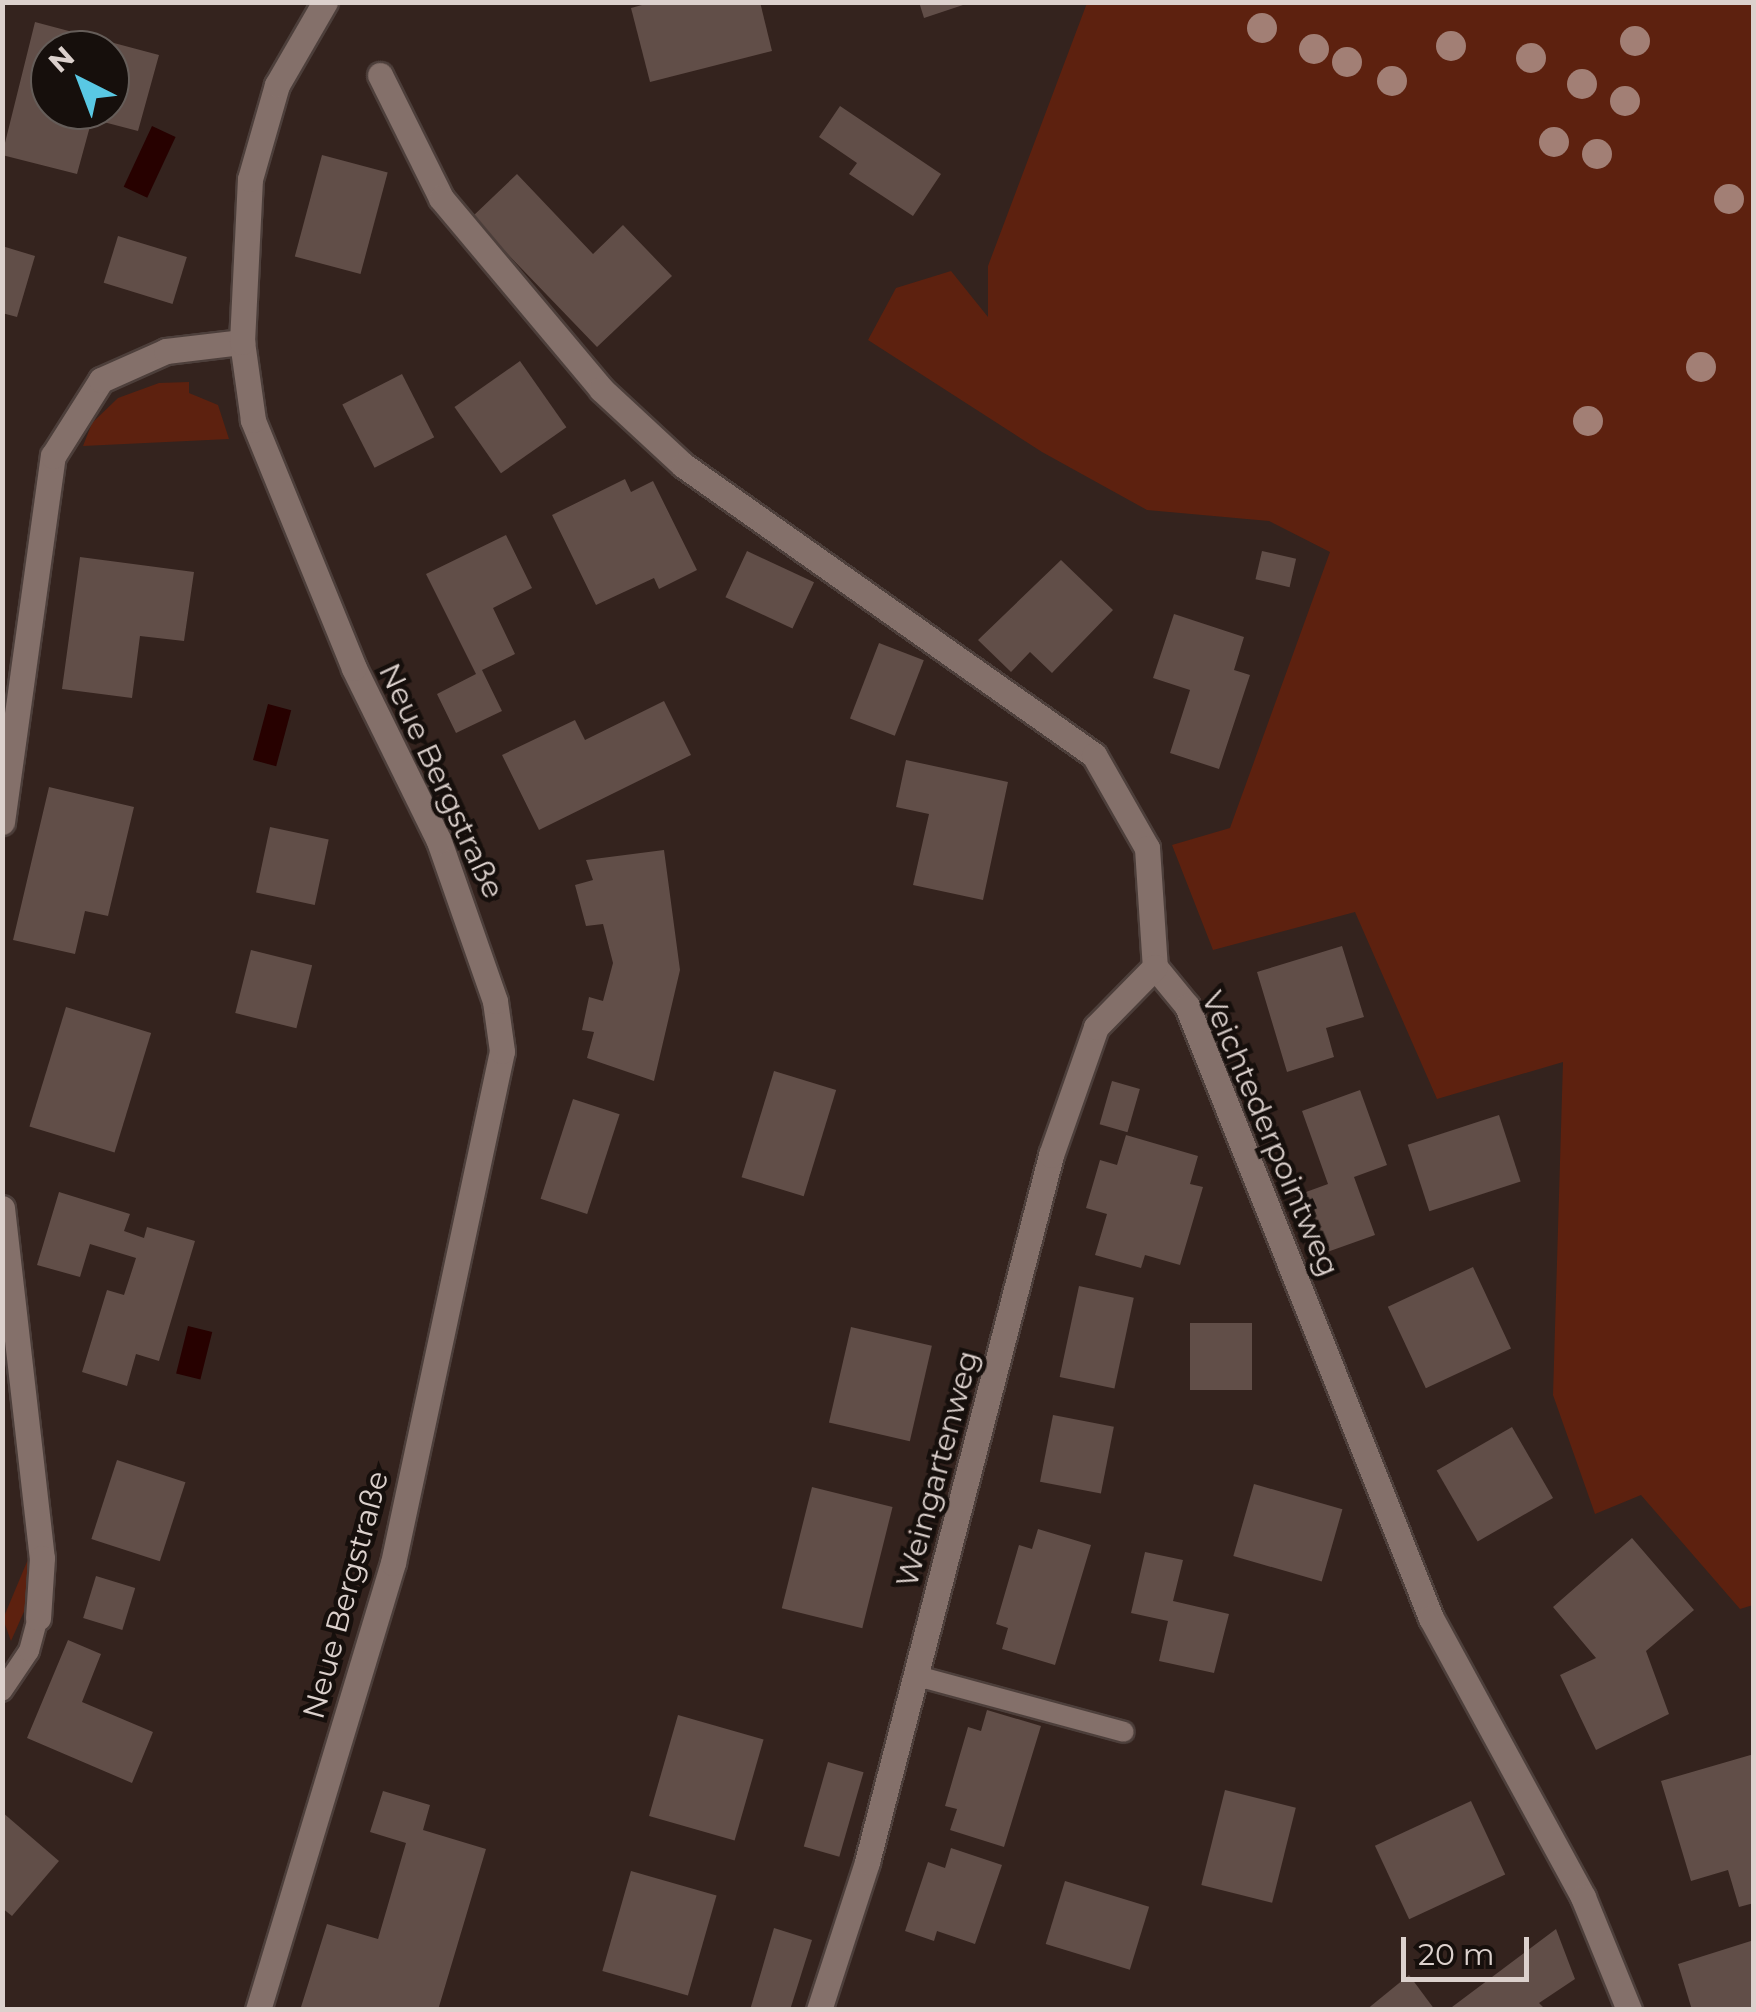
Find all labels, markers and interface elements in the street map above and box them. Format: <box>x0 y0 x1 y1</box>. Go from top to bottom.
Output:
north arrow <box>30 30 130 130</box>
text: N <box>41 39 81 79</box>
street label: Neue Bergstraße <box>371 658 511 904</box>
street label: Veichtederpointweg <box>1194 986 1346 1282</box>
street label: Weingartenweg <box>889 1347 987 1591</box>
street label: Neue Bergstraße <box>296 1467 396 1723</box>
scale bar <box>1406 1917 1534 1979</box>
text: 20 m <box>1418 1936 1495 1973</box>

